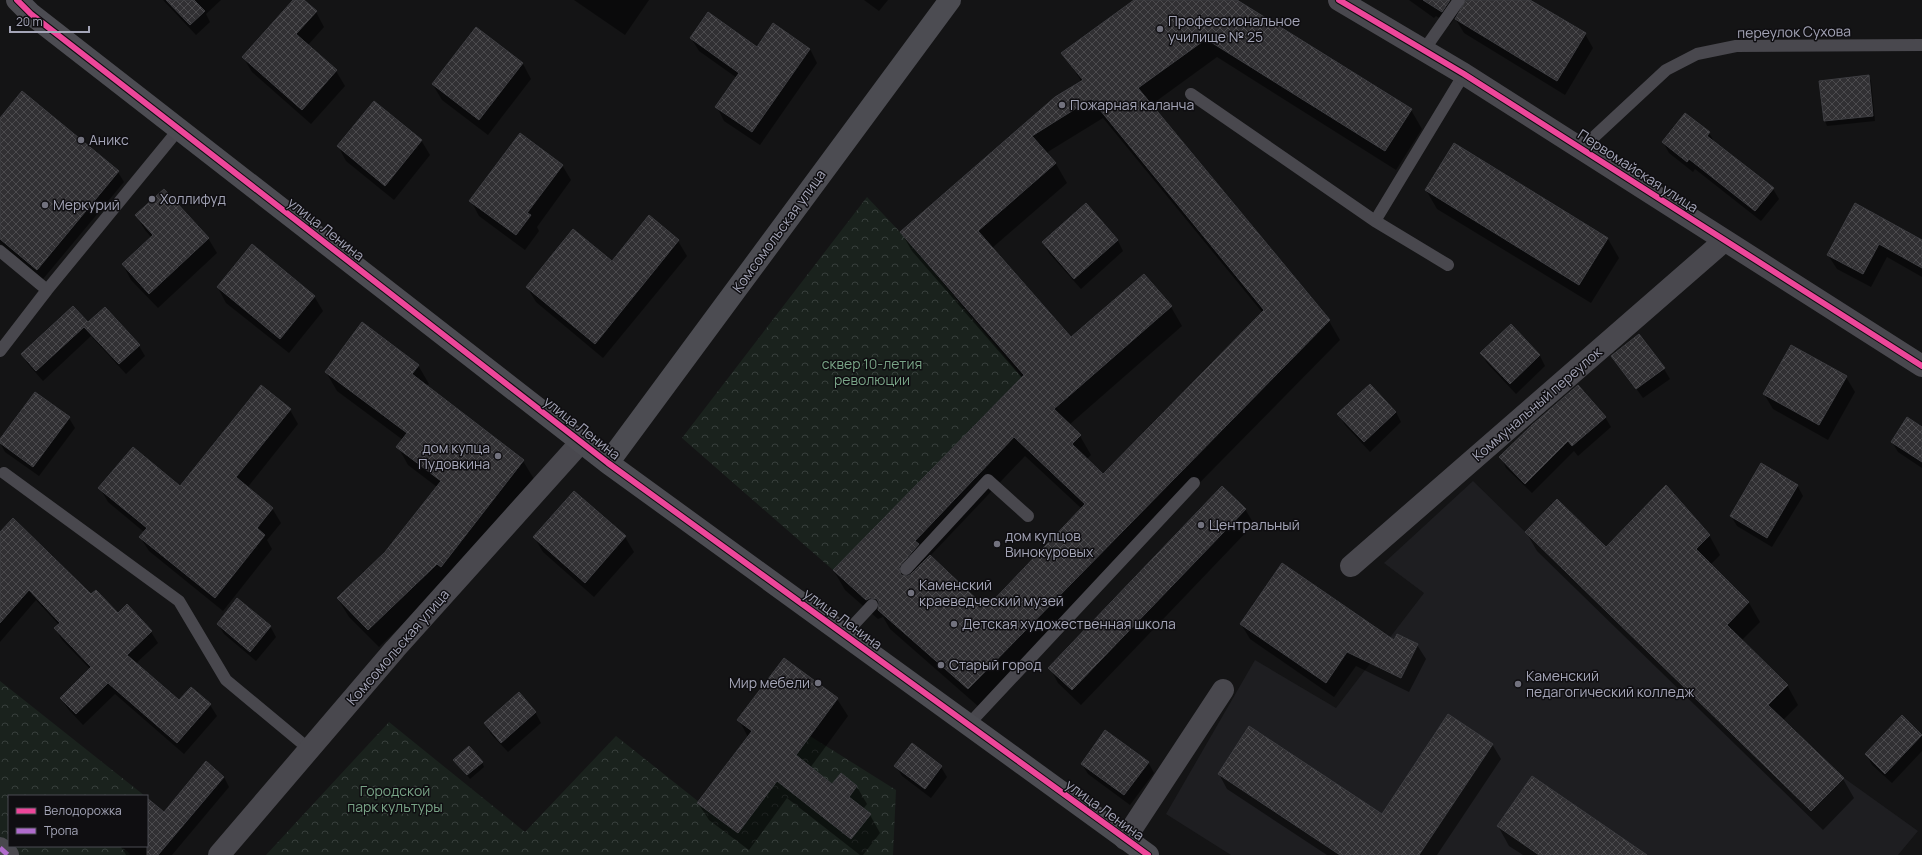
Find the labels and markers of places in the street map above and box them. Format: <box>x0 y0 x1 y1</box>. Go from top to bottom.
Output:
place label: Профессиональное училище № 25 <box>1168 11 1300 46</box>
marker: Профессиональное училище № 25 <box>1155 24 1165 34</box>
place label: Пожарная каланча <box>1070 95 1194 114</box>
marker: Пожарная каланча <box>1057 100 1067 110</box>
place label: Аникс <box>89 130 129 149</box>
marker: Аникс <box>76 135 86 145</box>
place label: Холлифуд <box>160 189 226 208</box>
marker: Холлифуд <box>147 194 157 204</box>
place label: Меркурий <box>53 195 120 214</box>
marker: Меркурий <box>40 200 50 210</box>
place label: дом купца Пудовкина <box>418 438 490 473</box>
marker: дом купца Пудовкина <box>493 451 503 461</box>
place label: Центральный <box>1209 515 1300 534</box>
marker: Центральный <box>1196 520 1206 530</box>
place label: дом купцов Винокуровых <box>1005 526 1094 561</box>
marker: дом купцов Винокуровых <box>992 539 1002 549</box>
place label: Каменский краеведческий музей <box>919 575 1064 610</box>
marker: Каменский краеведческий музей <box>906 588 916 598</box>
place label: Детская художественная школа <box>962 614 1176 633</box>
marker: Детская художественная школа <box>949 619 959 629</box>
place label: Старый город <box>949 655 1042 674</box>
marker: Старый город <box>936 660 946 670</box>
place label: Каменский педагогический колледж <box>1526 666 1694 701</box>
place label: Мир мебели <box>729 673 810 692</box>
marker: Мир мебели <box>813 678 823 688</box>
marker: Каменский педагогический колледж <box>1513 679 1523 689</box>

